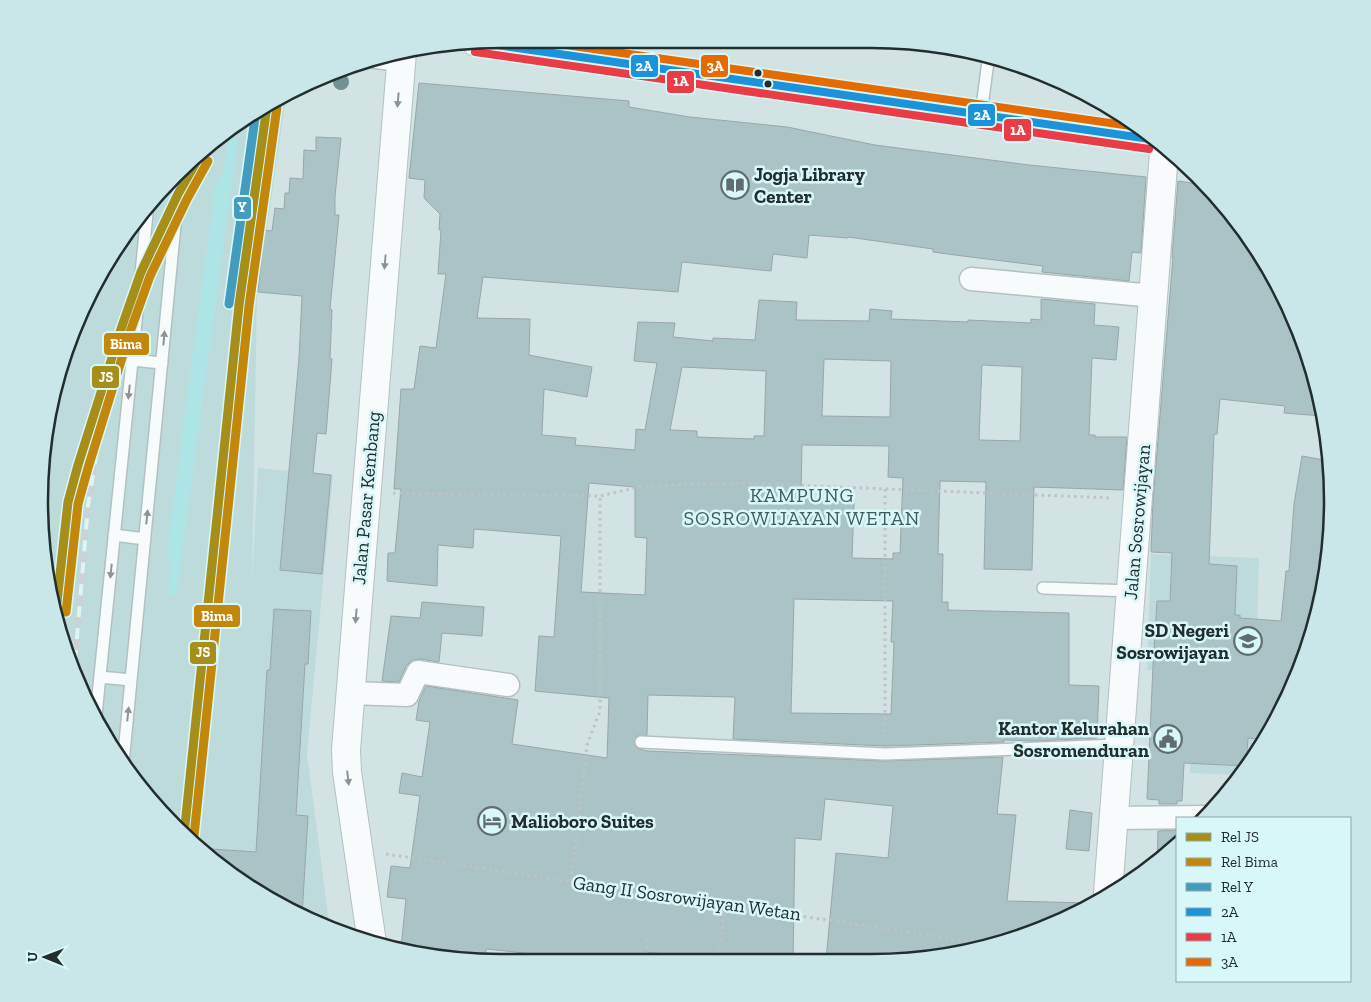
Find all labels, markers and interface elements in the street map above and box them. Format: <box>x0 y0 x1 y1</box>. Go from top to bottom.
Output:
line badge: 2A <box>630 54 659 78</box>
line badge: 3A <box>700 54 729 78</box>
text: 2A <box>635 58 653 75</box>
text: 3A <box>706 58 724 75</box>
unlabelled marker <box>753 68 763 78</box>
line badge: 1A <box>666 70 695 94</box>
text: 1A <box>673 73 689 90</box>
unlabelled marker <box>763 79 773 89</box>
one-way arrow <box>394 93 402 109</box>
line badge: 2A <box>967 103 996 127</box>
text: 2A <box>973 107 991 124</box>
line badge: 1A <box>1003 118 1032 142</box>
text: 1A <box>1010 122 1026 139</box>
place label: Jogja Library Center <box>754 163 865 208</box>
library icon: Jogja Library Center <box>720 170 750 200</box>
line badge: Y <box>233 196 252 220</box>
text: Y <box>237 199 247 216</box>
one-way arrow <box>381 255 389 271</box>
one-way arrow <box>161 330 169 346</box>
line badge: Bima <box>103 332 150 356</box>
text: Bima <box>110 336 142 353</box>
line badge: JS <box>91 365 120 389</box>
text: JS <box>99 369 113 386</box>
one-way arrow <box>125 384 133 400</box>
street label: Jalan Pasar Kembang <box>347 410 385 586</box>
street label: Jalan Sosrowijayan <box>1119 443 1155 601</box>
district label: KAMPUNG SOSROWIJAYAN WETAN <box>683 483 921 530</box>
one-way arrow <box>143 509 151 525</box>
one-way arrow <box>107 563 115 579</box>
line badge: Bima <box>193 604 241 628</box>
text: Bima <box>201 608 233 625</box>
one-way arrow <box>352 609 360 625</box>
place label: SD Negeri Sosrowijayan <box>1116 619 1230 664</box>
school or university icon: SD Negeri Sosrowijayan <box>1233 626 1263 656</box>
line badge: JS <box>189 641 217 665</box>
text: JS <box>196 644 210 661</box>
one-way arrow <box>124 706 132 722</box>
place label: Kantor Kelurahan Sosromenduran <box>998 717 1150 762</box>
public building icon: Kantor Kelurahan Sosromenduran <box>1153 724 1183 754</box>
one-way arrow <box>344 771 352 787</box>
hotel icon: Malioboro Suites <box>477 806 507 836</box>
place label: Malioboro Suites <box>511 810 654 833</box>
legend <box>1176 817 1351 982</box>
text: Rel JS <box>1221 828 1259 846</box>
text: Rel Bima <box>1221 853 1278 871</box>
street label: Gang II Sosrowijayan Wetan <box>572 871 803 925</box>
text: Rel Y <box>1221 878 1254 896</box>
text: 2A <box>1221 903 1239 921</box>
text: 1A <box>1221 928 1237 946</box>
north arrow <box>20 932 70 982</box>
text: U <box>24 952 41 962</box>
text: 3A <box>1221 953 1238 971</box>

